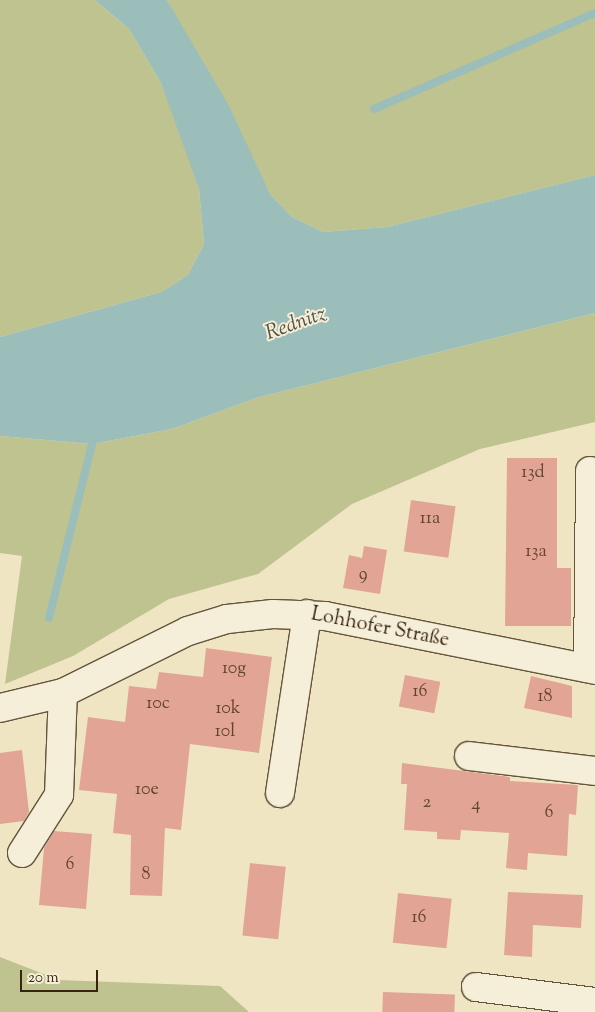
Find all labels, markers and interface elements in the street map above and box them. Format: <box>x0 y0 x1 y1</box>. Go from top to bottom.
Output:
water label: Rednitz <box>262 301 330 347</box>
house number: 13d <box>521 462 545 484</box>
house number: 11a <box>420 508 440 530</box>
house number: 13a <box>525 541 547 563</box>
house number: 9 <box>359 564 367 586</box>
street label: Lohhofer Straße <box>309 603 451 653</box>
house number: 10g <box>222 658 246 680</box>
house number: 16 <box>412 681 428 703</box>
house number: 18 <box>537 686 553 708</box>
house number: 10c <box>146 693 170 715</box>
house number: 10k <box>215 698 241 720</box>
house number: 10l <box>215 721 235 743</box>
house number: 10e <box>135 779 159 801</box>
house number: 2 <box>423 792 431 814</box>
house number: 4 <box>471 794 481 816</box>
house number: 6 <box>545 802 553 824</box>
house number: 6 <box>66 854 74 876</box>
house number: 8 <box>142 864 150 886</box>
house number: 16 <box>411 907 427 929</box>
scale bar <box>22 960 100 992</box>
text: 20 m <box>28 968 59 989</box>

